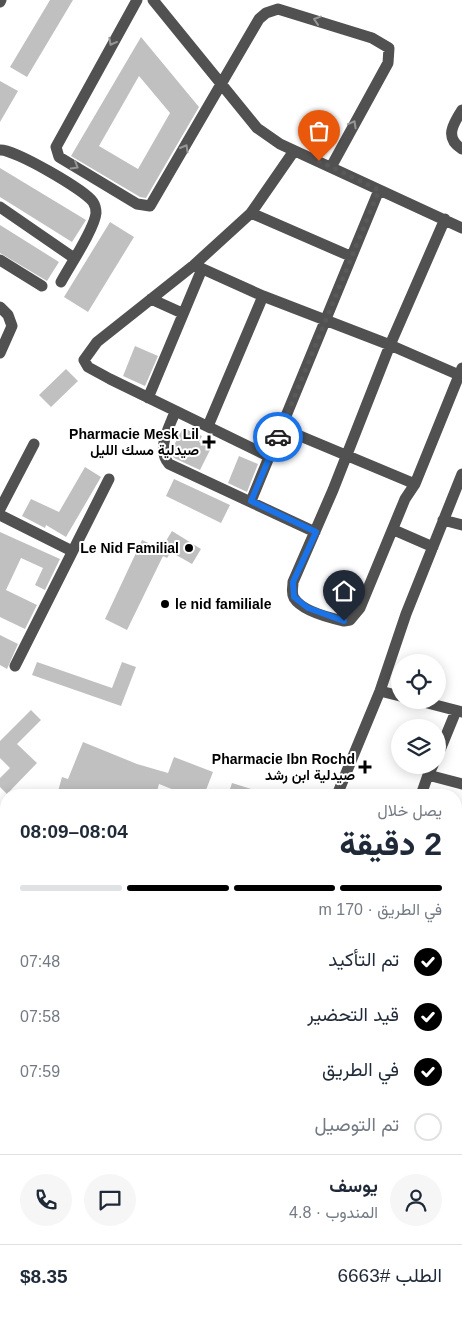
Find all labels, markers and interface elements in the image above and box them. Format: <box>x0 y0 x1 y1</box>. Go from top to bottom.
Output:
one-way arrow <box>313 16 322 26</box>
one-way arrow <box>108 37 118 46</box>
pin <box>298 110 340 161</box>
icon: bag <box>305 117 333 145</box>
one-way arrow <box>347 120 357 129</box>
one-way arrow <box>179 145 189 154</box>
one-way arrow <box>69 160 78 170</box>
courier <box>253 412 303 462</box>
icon: car <box>264 423 292 451</box>
place label: Pharmacie Mesk Lil صيدلية مسك الليل <box>69 426 199 459</box>
marker: Pharmacie Mesk Lil صيدلية مسك الليل <box>203 436 215 448</box>
place label: Le Nid Familial <box>80 540 179 556</box>
marker: Le Nid Familial <box>183 542 195 554</box>
pin <box>323 570 365 621</box>
icon: home <box>330 577 358 605</box>
place label: le nid familiale <box>175 596 272 612</box>
marker: le nid familiale <box>159 598 171 610</box>
map controls <box>391 654 446 774</box>
button: locate <box>391 654 446 709</box>
button: layers <box>391 719 446 774</box>
place label: Pharmacie Ibn Rochd صيدلية ابن رشد <box>212 751 355 784</box>
marker: Pharmacie Ibn Rochd صيدلية ابن رشد <box>359 761 371 773</box>
text: يصل خلال <box>378 802 442 819</box>
text: 08:04–08:09 <box>20 821 128 842</box>
text: 2 دقيقة <box>340 826 442 862</box>
text: في الطريق · 170 m <box>319 901 442 918</box>
icon: check <box>414 948 442 976</box>
text: تم التأكيد <box>328 949 399 970</box>
text: 07:48 <box>20 953 60 970</box>
icon: check <box>414 1003 442 1031</box>
text: قيد التحضير <box>307 1004 399 1025</box>
text: 07:58 <box>20 1008 60 1025</box>
icon: check <box>414 1058 442 1086</box>
text: في الطريق <box>322 1059 399 1080</box>
text: 07:59 <box>20 1063 60 1080</box>
text: تم التوصيل <box>315 1114 399 1135</box>
button: phone <box>20 1174 72 1226</box>
button: chat <box>84 1174 136 1226</box>
button: person <box>390 1174 442 1226</box>
text: يوسف <box>329 1175 378 1196</box>
text: المندوب · 4.8 <box>289 1204 378 1221</box>
text: الطلب #6663 <box>337 1265 442 1286</box>
text: $8.35 <box>20 1266 68 1287</box>

